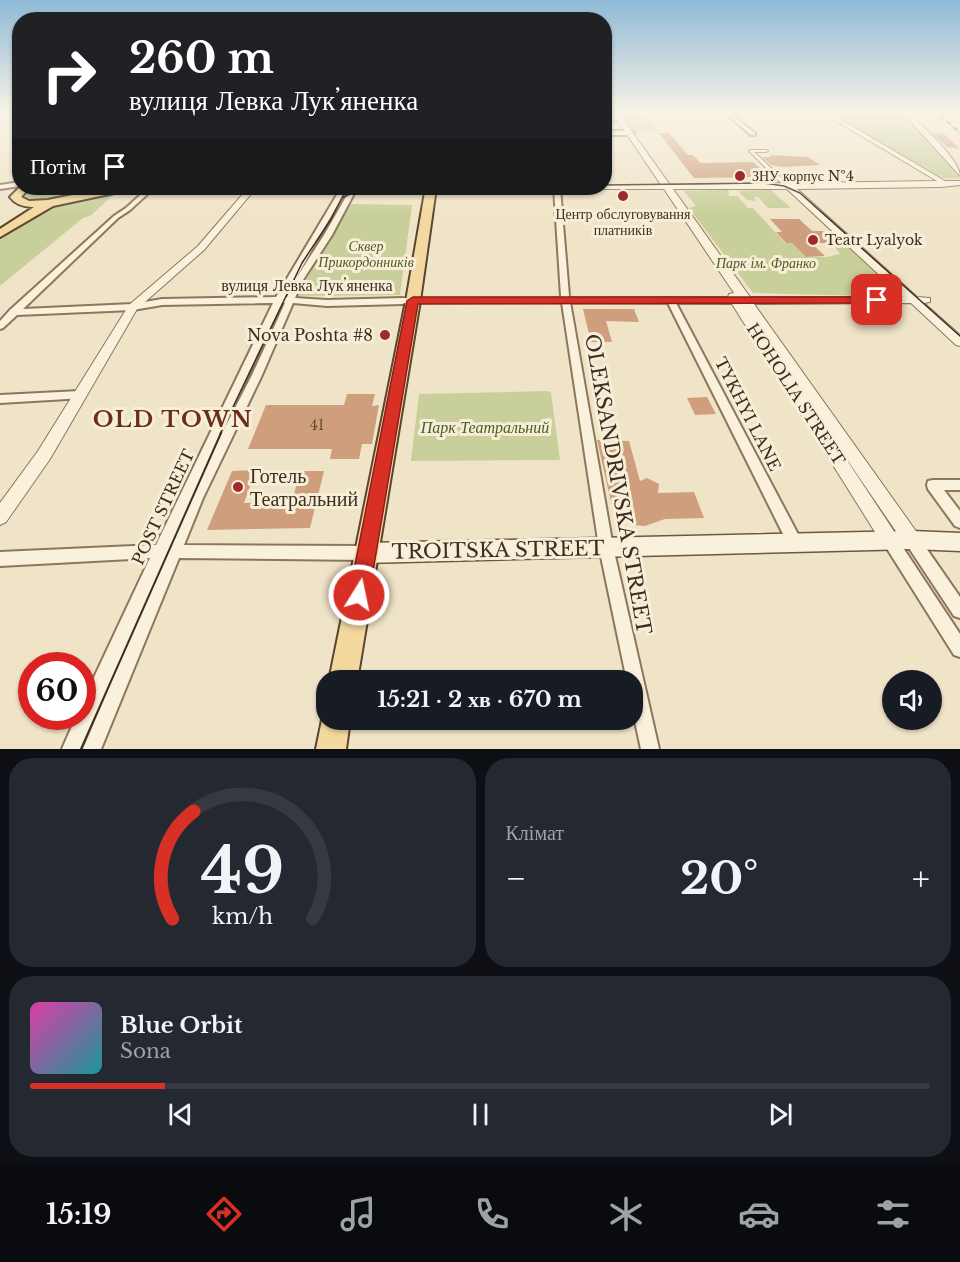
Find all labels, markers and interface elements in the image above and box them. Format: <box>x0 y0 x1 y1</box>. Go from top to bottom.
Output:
text: 260 m <box>129 32 274 84</box>
icon: right <box>30 36 108 114</box>
text: вулиця Левка Лукʼяненка <box>129 84 418 117</box>
icon: arrive <box>98 150 131 183</box>
text: Потім <box>30 153 86 180</box>
place label: ЗНУ корпус №4 <box>752 167 854 185</box>
marker: ЗНУ корпус №4 <box>733 169 747 183</box>
marker: Центр обслуговування платників <box>616 189 630 203</box>
place label: Центр обслуговування платників <box>555 205 691 239</box>
place label: Teatr Lyalyok <box>825 231 923 249</box>
marker: Teatr Lyalyok <box>806 233 820 247</box>
park label: Сквер Прикордонників <box>317 237 414 271</box>
park label: Парк ім. Франко <box>715 254 816 272</box>
pin <box>851 274 902 325</box>
street label: вулиця Левка Лукʼяненка <box>221 275 393 295</box>
icon: arrive <box>860 283 893 316</box>
street label: HOHOLIA STREET <box>743 319 849 469</box>
place label: Nova Poshta #8 <box>247 325 373 345</box>
marker: Nova Poshta #8 <box>378 328 392 342</box>
street label: OLEKSANDRIVSKA STREET <box>580 332 656 636</box>
street label: TYKHYI LANE <box>711 354 785 474</box>
district label: OLD TOWN <box>93 406 253 433</box>
house number: 41 <box>310 416 324 434</box>
park label: Парк Театральний <box>420 417 549 437</box>
street label: POST STREET <box>128 446 199 568</box>
place label: Готель Театральний <box>250 464 358 511</box>
marker: Готель Театральний <box>231 480 245 494</box>
street label: TROITSKA STREET <box>391 536 605 564</box>
position arrow <box>327 563 391 627</box>
speed limit sign: 60 <box>18 652 96 730</box>
map controls <box>882 670 942 730</box>
button: sound <box>882 670 942 730</box>
text: 15:21 · 2 хв · 670 m <box>377 686 582 713</box>
text: Клімат <box>506 821 564 845</box>
text: 49 <box>201 832 284 910</box>
text: 20° <box>680 850 758 906</box>
text: − <box>506 858 526 899</box>
text: + <box>912 858 930 899</box>
text: km/h <box>212 904 273 931</box>
text: Blue Orbit <box>120 1012 242 1039</box>
text: Sona <box>120 1039 171 1063</box>
icon: previous <box>164 1098 197 1131</box>
icon: pause <box>464 1098 497 1131</box>
icon: next <box>764 1098 797 1131</box>
icon: directions <box>203 1193 245 1235</box>
icon: music <box>337 1193 379 1235</box>
icon: phone <box>471 1193 513 1235</box>
icon: climate <box>605 1193 647 1235</box>
icon: car <box>738 1193 780 1235</box>
icon: filters <box>872 1193 914 1235</box>
text: 15:19 <box>46 1198 111 1231</box>

